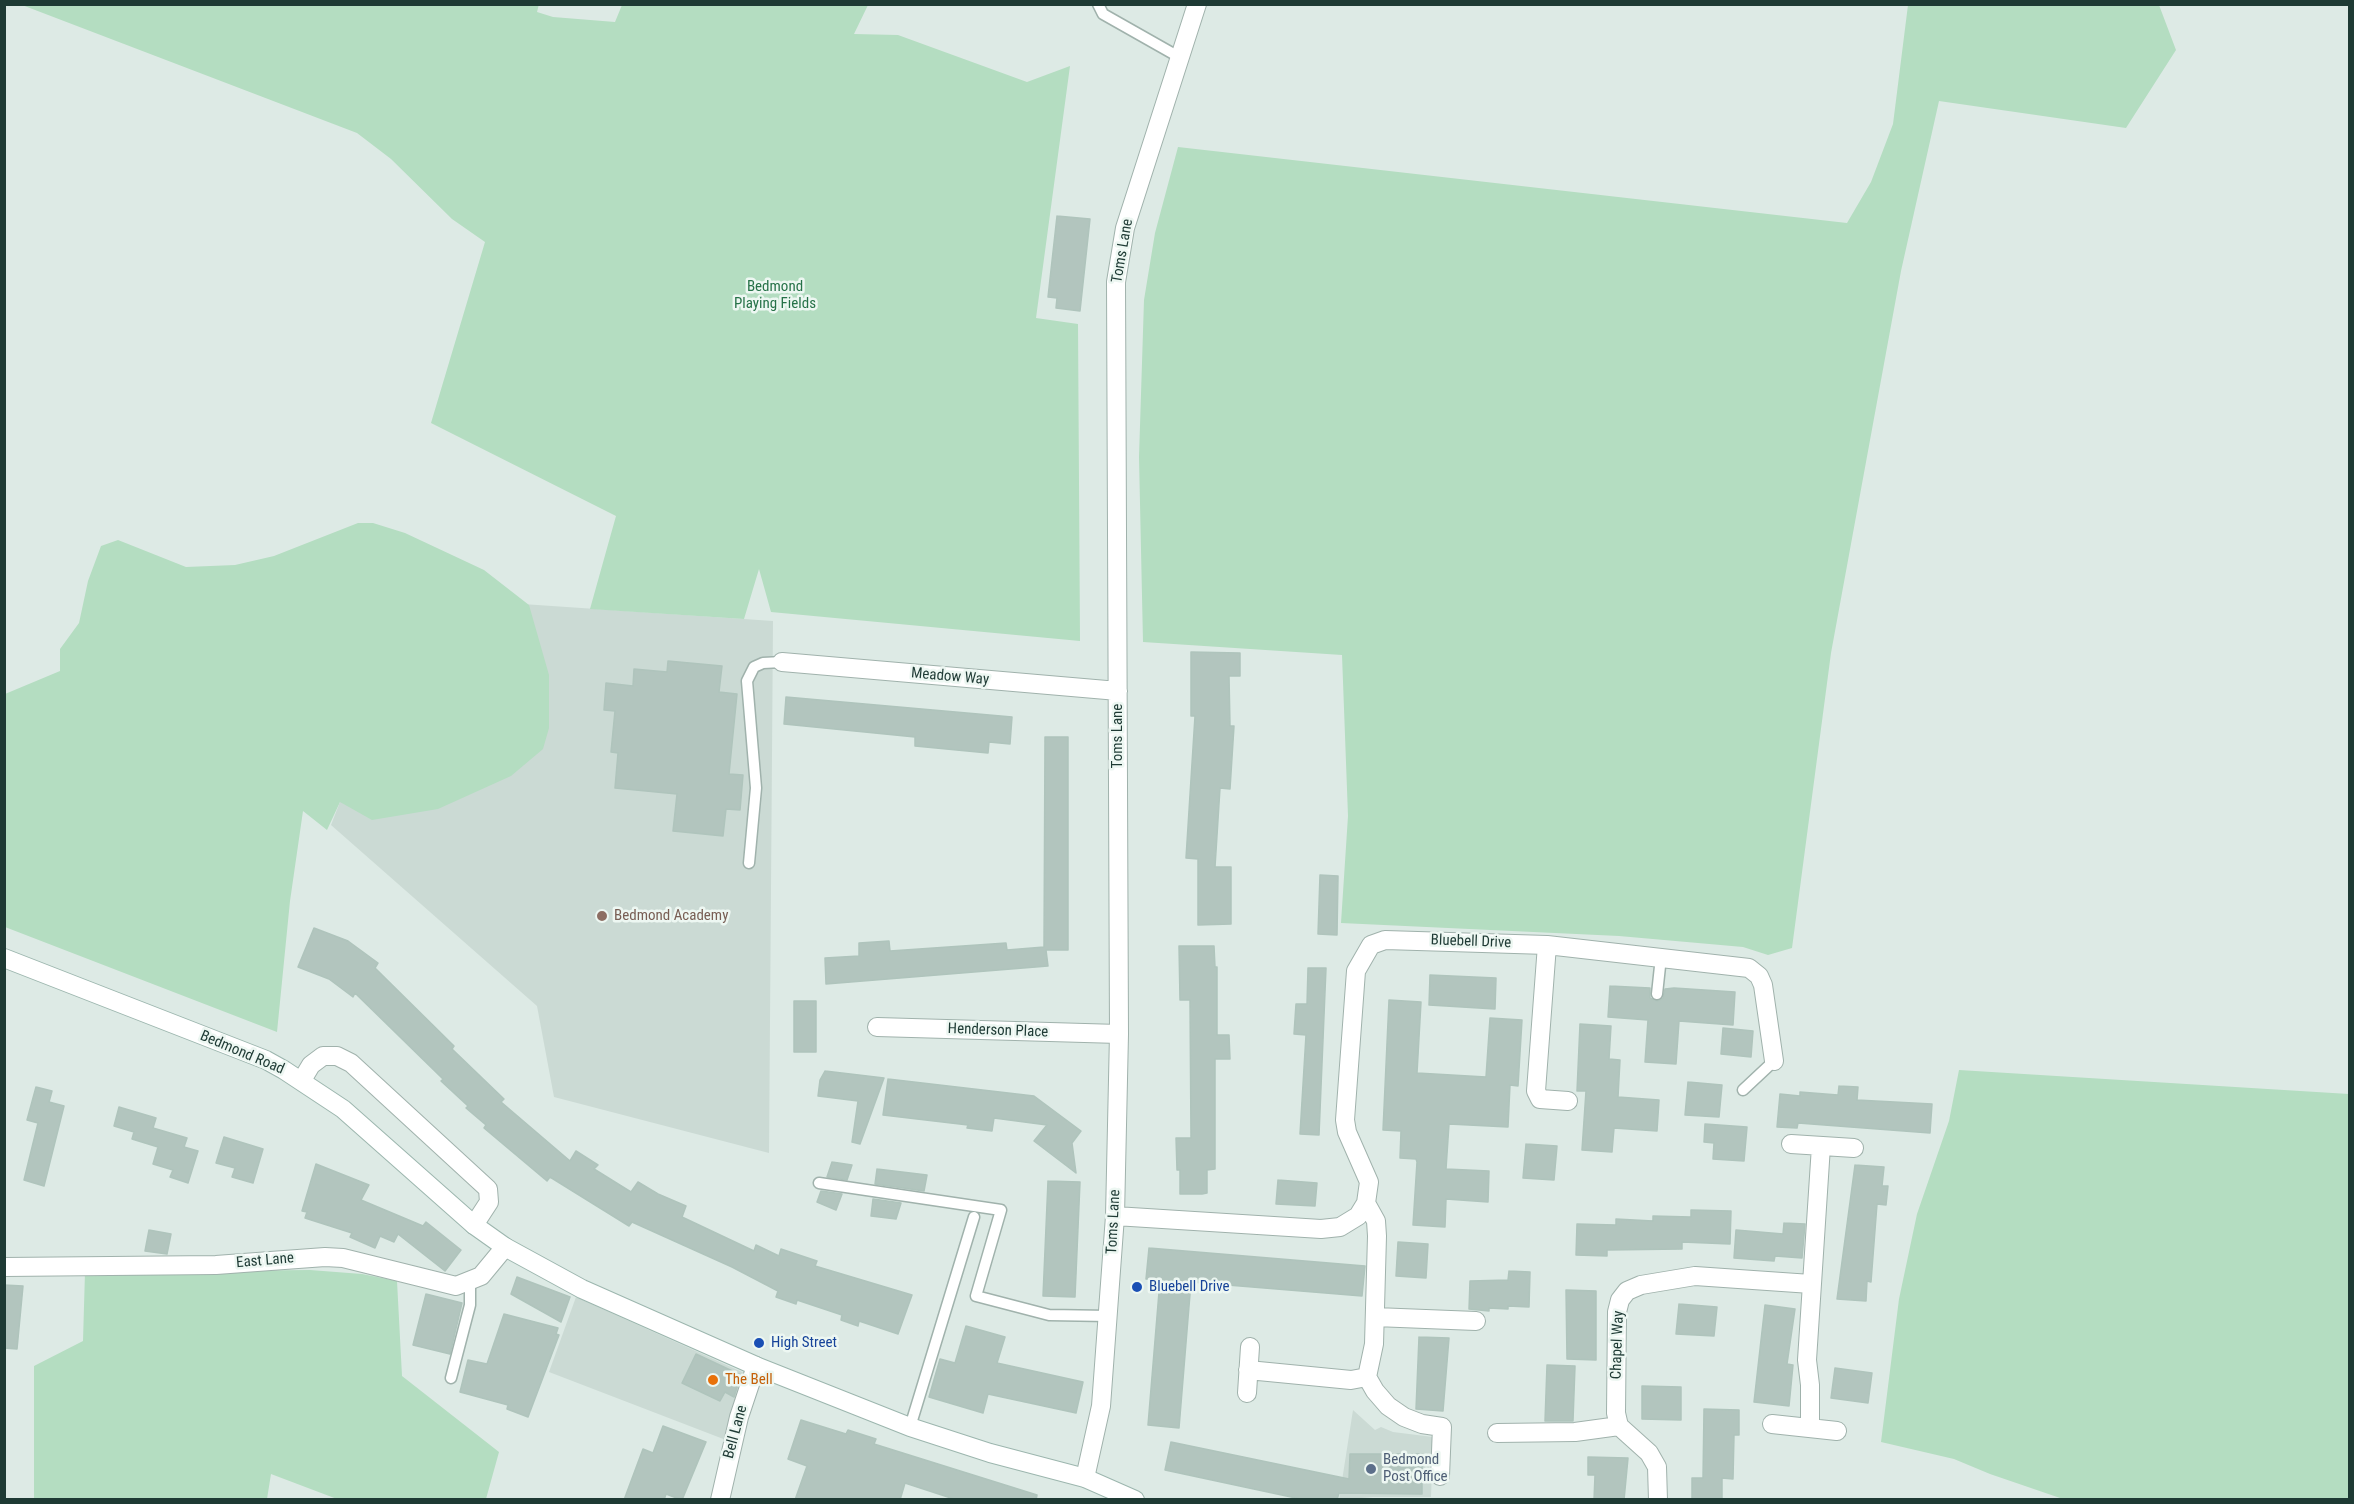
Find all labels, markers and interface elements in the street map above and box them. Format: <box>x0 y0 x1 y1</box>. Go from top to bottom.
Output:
street label: Toms Lane <box>1109 218 1137 284</box>
park label: Bedmond Playing Fields <box>734 278 816 313</box>
street label: Meadow Way <box>910 665 990 689</box>
street label: Toms Lane <box>1109 704 1127 768</box>
place label: Bedmond Academy <box>614 907 728 925</box>
marker: Bedmond Academy <box>595 909 609 923</box>
street label: Bluebell Drive <box>1430 932 1512 952</box>
street label: Henderson Place <box>947 1020 1049 1042</box>
street label: Bedmond Road <box>197 1027 287 1079</box>
street label: Toms Lane <box>1103 1189 1125 1255</box>
street label: East Lane <box>235 1250 295 1272</box>
place label: Bluebell Drive <box>1149 1278 1230 1296</box>
marker: Bluebell Drive <box>1130 1280 1144 1294</box>
street label: Chapel Way <box>1608 1310 1628 1380</box>
place label: High Street <box>771 1334 837 1352</box>
marker: High Street <box>752 1336 766 1350</box>
place label: The Bell <box>725 1371 773 1389</box>
marker: The Bell <box>706 1373 720 1387</box>
street label: Bell Lane <box>720 1404 752 1460</box>
place label: Bedmond Post Office <box>1383 1451 1448 1486</box>
marker: Bedmond Post Office <box>1364 1462 1378 1476</box>

